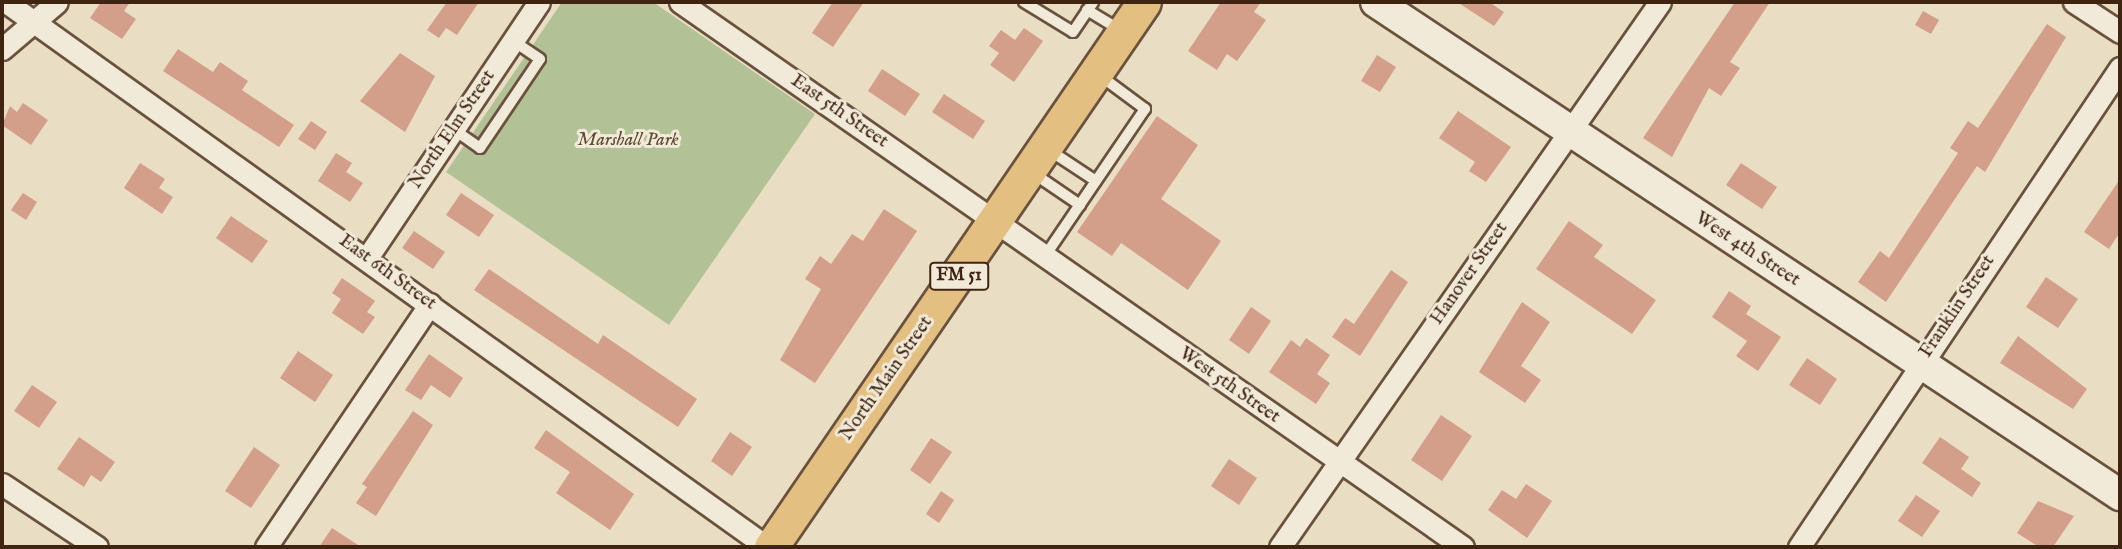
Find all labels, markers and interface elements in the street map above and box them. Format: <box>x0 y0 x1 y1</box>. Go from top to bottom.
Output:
street label: North Elm Street <box>405 66 501 194</box>
street label: East 5th Street <box>786 70 892 154</box>
park label: Marshall Park <box>577 130 679 152</box>
street label: West 4th Street <box>1690 208 1804 292</box>
street label: Hanover Street <box>1426 218 1514 330</box>
street label: East 6th Street <box>334 230 440 316</box>
street label: Franklin Street <box>1915 251 2001 363</box>
road number: FM 51 <box>928 262 990 290</box>
street label: North Main Street <box>836 312 938 446</box>
street label: West 5th Street <box>1174 343 1284 429</box>

